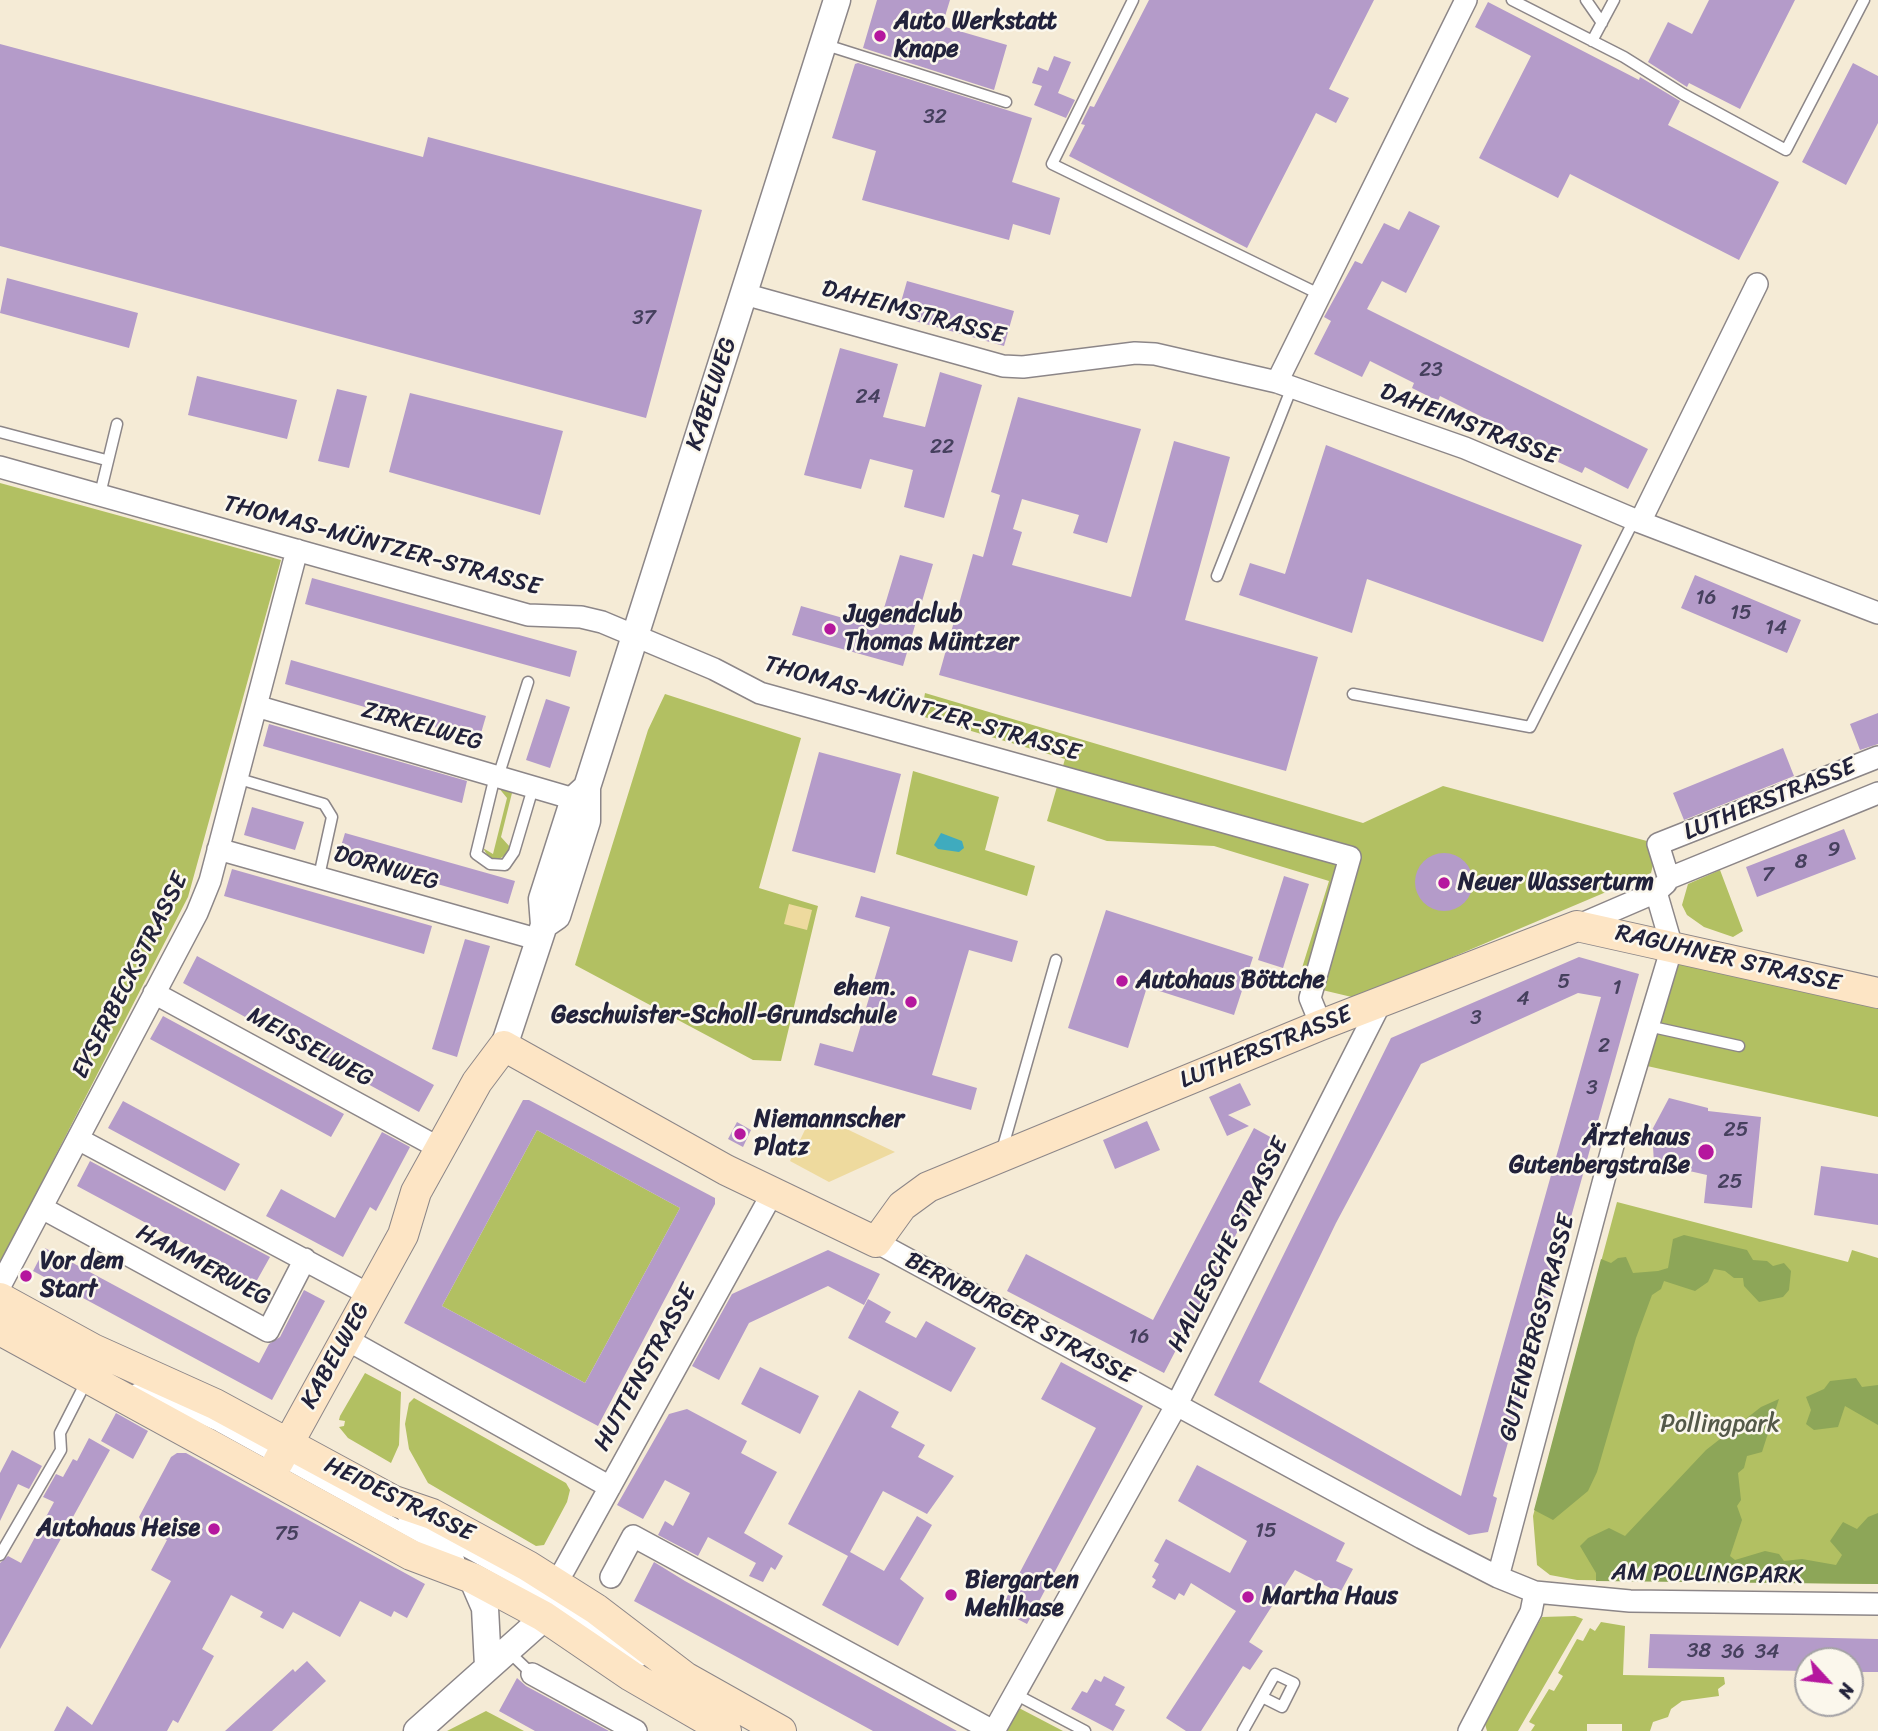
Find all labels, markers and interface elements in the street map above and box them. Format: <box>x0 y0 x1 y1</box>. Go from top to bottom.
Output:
place label: Auto Werkstatt Knape <box>894 8 1057 64</box>
marker: Auto Werkstatt Knape <box>872 28 888 44</box>
house number: 32 <box>923 105 947 131</box>
street label: DAHEIMSTRASSE <box>818 275 1008 351</box>
house number: 37 <box>632 306 656 332</box>
street label: KABELWEG <box>680 334 744 454</box>
house number: 23 <box>1419 358 1443 384</box>
street label: DAHEIMSTRASSE <box>1376 378 1562 472</box>
house number: 24 <box>855 385 881 411</box>
house number: 22 <box>930 435 954 461</box>
street label: THOMAS-MÜNTZER-STRASSE <box>220 490 544 602</box>
house number: 16 <box>1696 586 1716 612</box>
place label: Jugendclub Thomas Müntzer <box>844 601 1018 657</box>
house number: 15 <box>1730 601 1752 627</box>
house number: 14 <box>1765 616 1787 642</box>
marker: Jugendclub Thomas Müntzer <box>822 621 838 637</box>
street label: THOMAS-MÜNTZER-STRASSE <box>761 650 1083 768</box>
street label: ZIRKELWEG <box>358 696 486 758</box>
street label: LUTHERSTRASSE <box>1680 752 1860 848</box>
house number: 9 <box>1828 838 1840 864</box>
street label: DORNWEG <box>330 840 442 898</box>
house number: 8 <box>1795 850 1807 876</box>
house number: 7 <box>1762 863 1774 889</box>
street label: EYSERBECKSTRASSE <box>67 868 195 1084</box>
place label: Neuer Wasserturm <box>1458 869 1654 897</box>
marker: Neuer Wasserturm <box>1436 875 1452 891</box>
street label: RAGUHNER STRASSE <box>1613 919 1843 999</box>
place label: Autohaus Böttche <box>1136 967 1325 995</box>
house number: 5 <box>1558 970 1570 996</box>
marker: Autohaus Böttche <box>1114 973 1130 989</box>
place label: ehem. Geschwister-Scholl-Grundschule <box>551 974 897 1030</box>
house number: 1 <box>1612 976 1622 1002</box>
house number: 4 <box>1516 987 1530 1013</box>
marker: ehem. Geschwister-Scholl-Grundschule <box>903 994 919 1010</box>
street label: LUTHERSTRASSE <box>1176 1000 1356 1096</box>
street label: MEISSELWEG <box>242 1002 378 1094</box>
house number: 3 <box>1470 1006 1482 1032</box>
house number: 2 <box>1598 1034 1610 1060</box>
house number: 3 <box>1586 1076 1598 1102</box>
place label: Niemannscher Platz <box>754 1106 904 1162</box>
house number: 25 <box>1724 1118 1748 1144</box>
place label: Ärztehaus Gutenbergstraße <box>1509 1124 1690 1180</box>
marker: Niemannscher Platz <box>732 1126 748 1142</box>
street label: HALLESCHE STRASSE <box>1163 1133 1295 1357</box>
marker: Ärztehaus Gutenbergstraße <box>1696 1142 1716 1162</box>
house number: 25 <box>1718 1170 1742 1196</box>
street label: GUTENBERGSTRASSE <box>1494 1212 1582 1444</box>
street label: HAMMERWEG <box>131 1219 275 1313</box>
street label: BERNBURGER STRASSE <box>900 1247 1138 1391</box>
place label: Vor dem Start <box>40 1248 124 1304</box>
marker: Vor dem Start <box>18 1268 34 1284</box>
street label: HUTTENSTRASSE <box>588 1280 704 1456</box>
street label: KABELWEG <box>295 1298 377 1414</box>
house number: 16 <box>1129 1325 1149 1351</box>
park label: Pollingpark <box>1660 1411 1780 1439</box>
street label: HEIDESTRASSE <box>319 1451 479 1549</box>
place label: Autohaus Heise <box>37 1515 200 1543</box>
house number: 15 <box>1255 1519 1277 1545</box>
marker: Autohaus Heise <box>206 1521 222 1537</box>
house number: 75 <box>275 1522 299 1548</box>
street label: AM POLLINGPARK <box>1611 1559 1803 1591</box>
place label: Biergarten Mehlhase <box>965 1567 1079 1623</box>
place label: Martha Haus <box>1262 1583 1398 1611</box>
marker: Biergarten Mehlhase <box>943 1587 959 1603</box>
marker: Martha Haus <box>1240 1589 1256 1605</box>
house number: 38 <box>1687 1639 1711 1665</box>
house number: 36 <box>1721 1640 1745 1666</box>
house number: 34 <box>1755 1640 1779 1666</box>
north arrow <box>1794 1647 1864 1717</box>
text: N <box>1829 1677 1864 1704</box>

